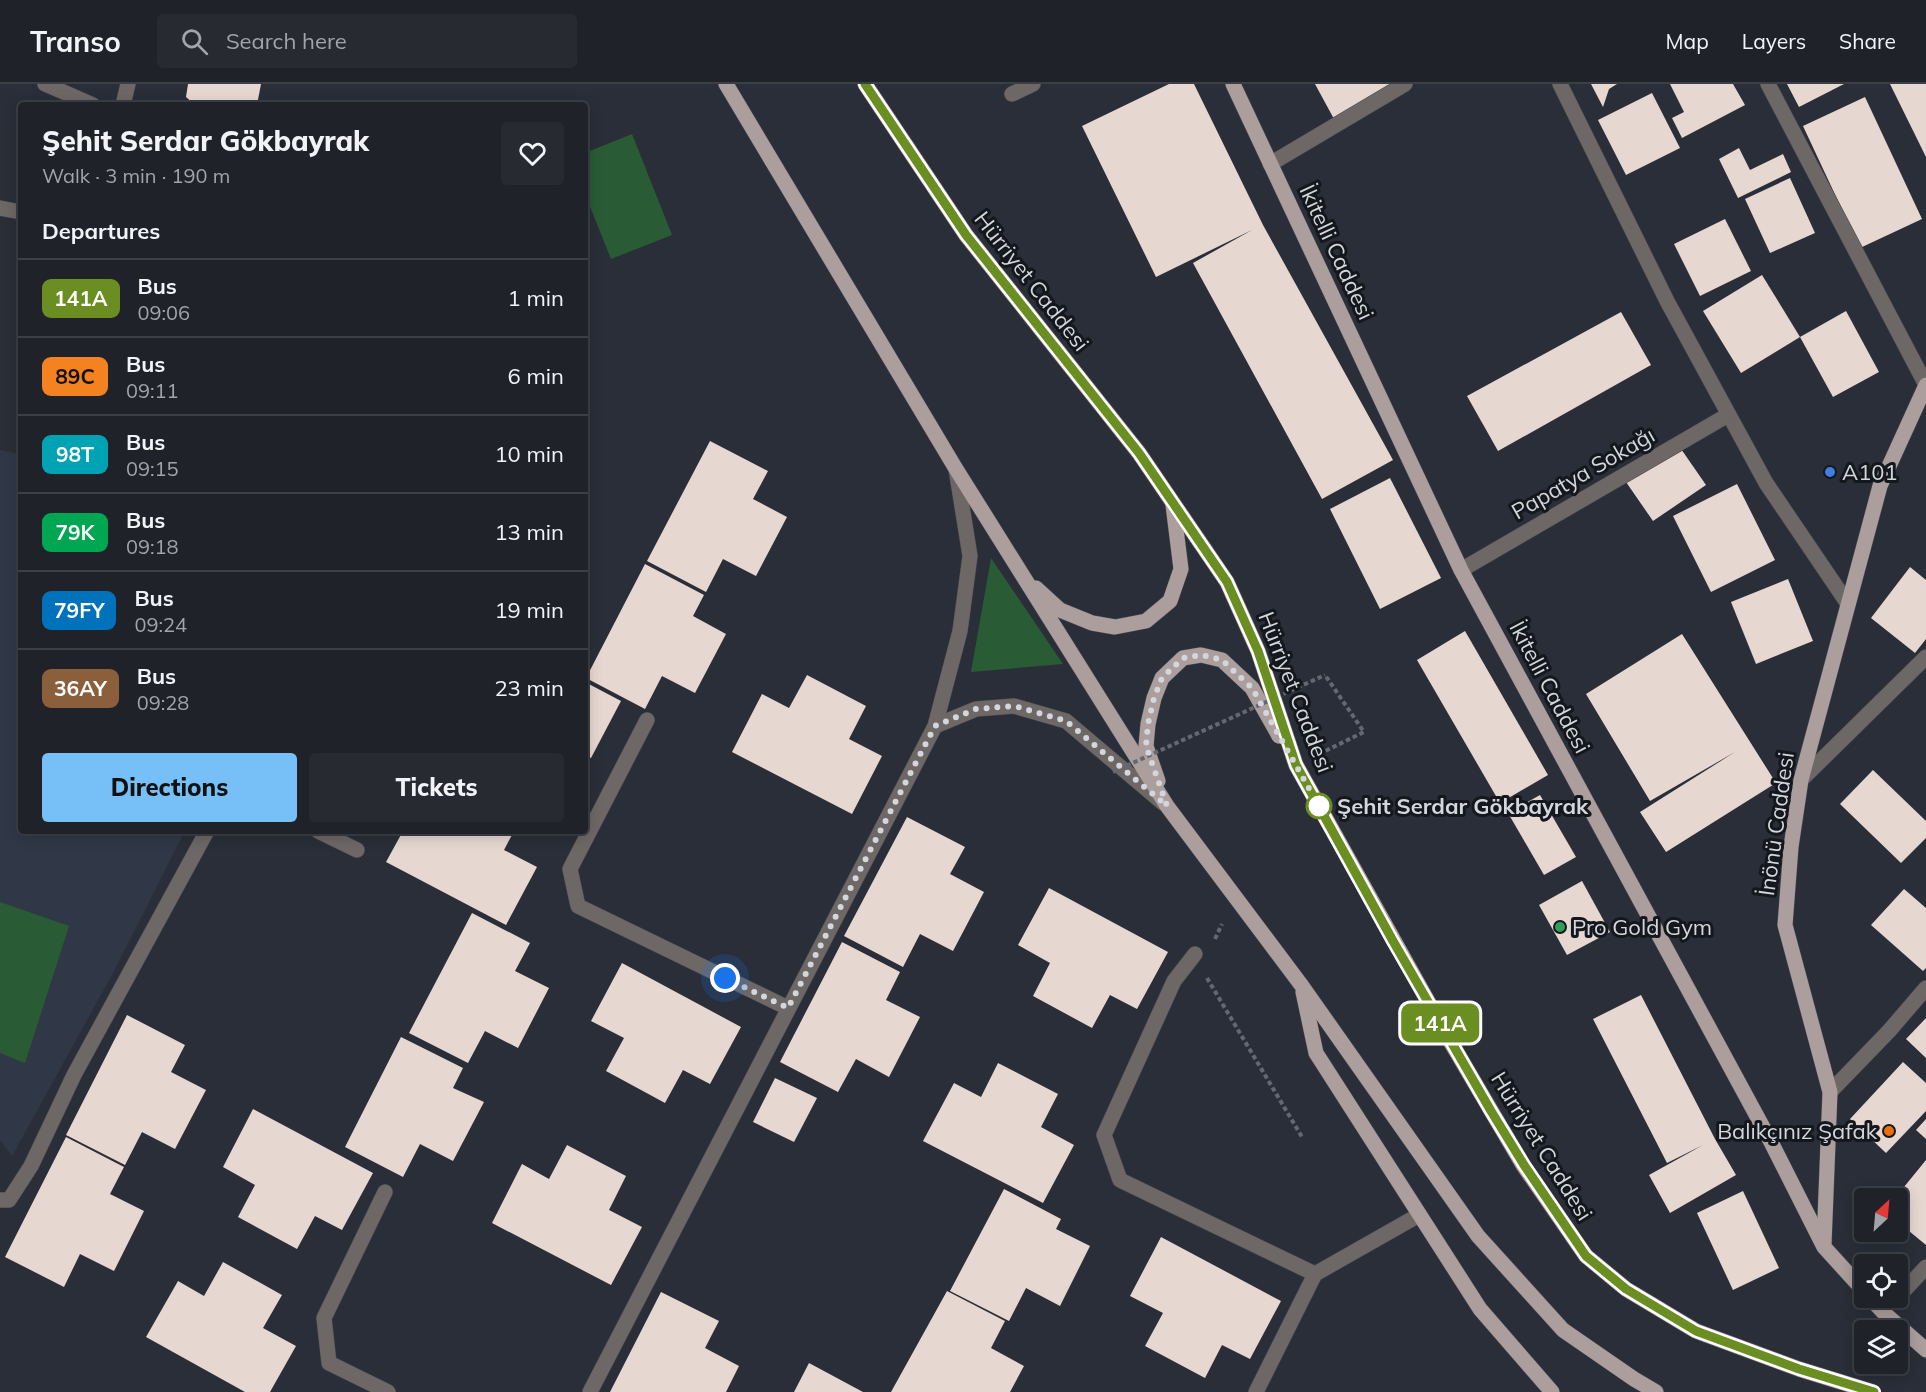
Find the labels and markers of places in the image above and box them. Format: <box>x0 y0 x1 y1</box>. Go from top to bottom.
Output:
place label: A101 <box>1842 458 1898 486</box>
marker: A101 <box>1823 465 1837 479</box>
place label: Şehit Serdar Gökbayrak <box>1337 792 1589 820</box>
marker: Şehit Serdar Gökbayrak <box>1306 793 1332 819</box>
place label: Pro Gold Gym <box>1572 913 1712 941</box>
marker: Pro Gold Gym <box>1553 920 1567 934</box>
place label: Balıkçınız Şafak <box>1717 1117 1878 1145</box>
marker: Balıkçınız Şafak <box>1882 1124 1896 1138</box>

